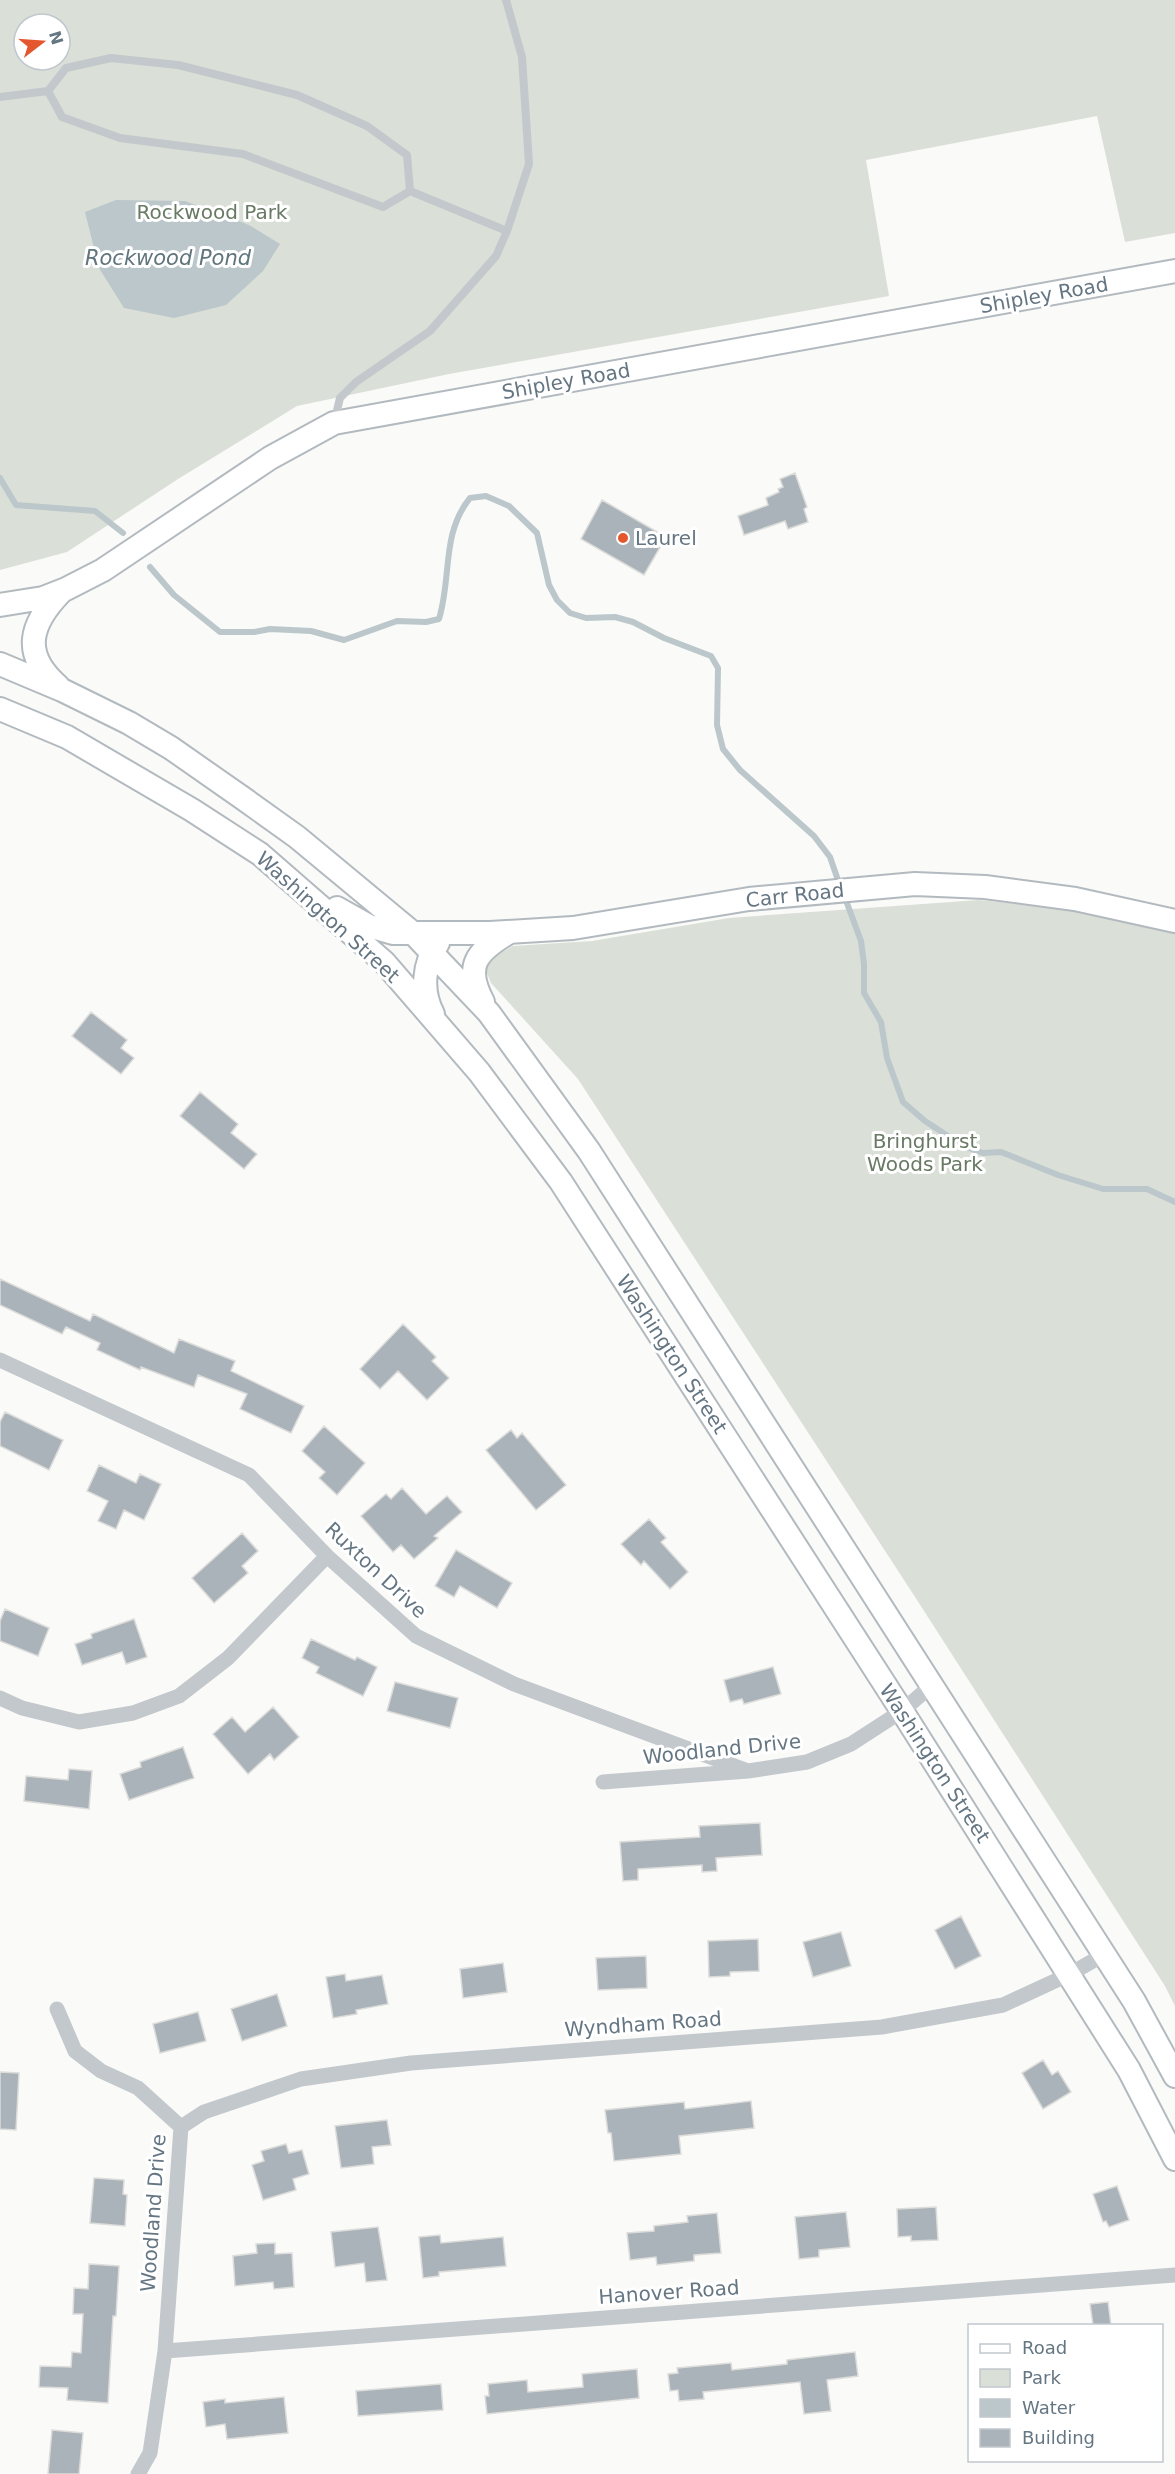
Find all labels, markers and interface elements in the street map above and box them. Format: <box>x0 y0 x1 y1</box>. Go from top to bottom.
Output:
north arrow <box>12 12 72 72</box>
text: N <box>45 29 67 47</box>
park label: Rockwood Park <box>137 200 288 224</box>
water label: Rockwood Pond <box>85 246 252 270</box>
street label: Shipley Road <box>978 272 1110 318</box>
street label: Shipley Road <box>500 358 632 404</box>
place label: Laurel <box>635 526 697 550</box>
marker: Laurel <box>616 531 630 545</box>
street label: Washington Street <box>251 846 405 988</box>
street label: Carr Road <box>745 878 845 912</box>
park label: Bringhurst Woods Park <box>867 1129 983 1176</box>
street label: Washington Street <box>612 1270 732 1438</box>
street label: Ruxton Drive <box>320 1517 432 1623</box>
street label: Washington Street <box>875 1679 995 1847</box>
street label: Woodland Drive <box>642 1729 802 1769</box>
street label: Wyndham Road <box>564 2007 722 2041</box>
street label: Woodland Drive <box>135 2133 171 2293</box>
street label: Hanover Road <box>598 2275 740 2309</box>
legend <box>968 2324 1163 2462</box>
text: Road <box>1022 2337 1067 2358</box>
text: Park <box>1022 2367 1061 2388</box>
text: Water <box>1022 2397 1076 2418</box>
text: Building <box>1022 2427 1095 2448</box>

